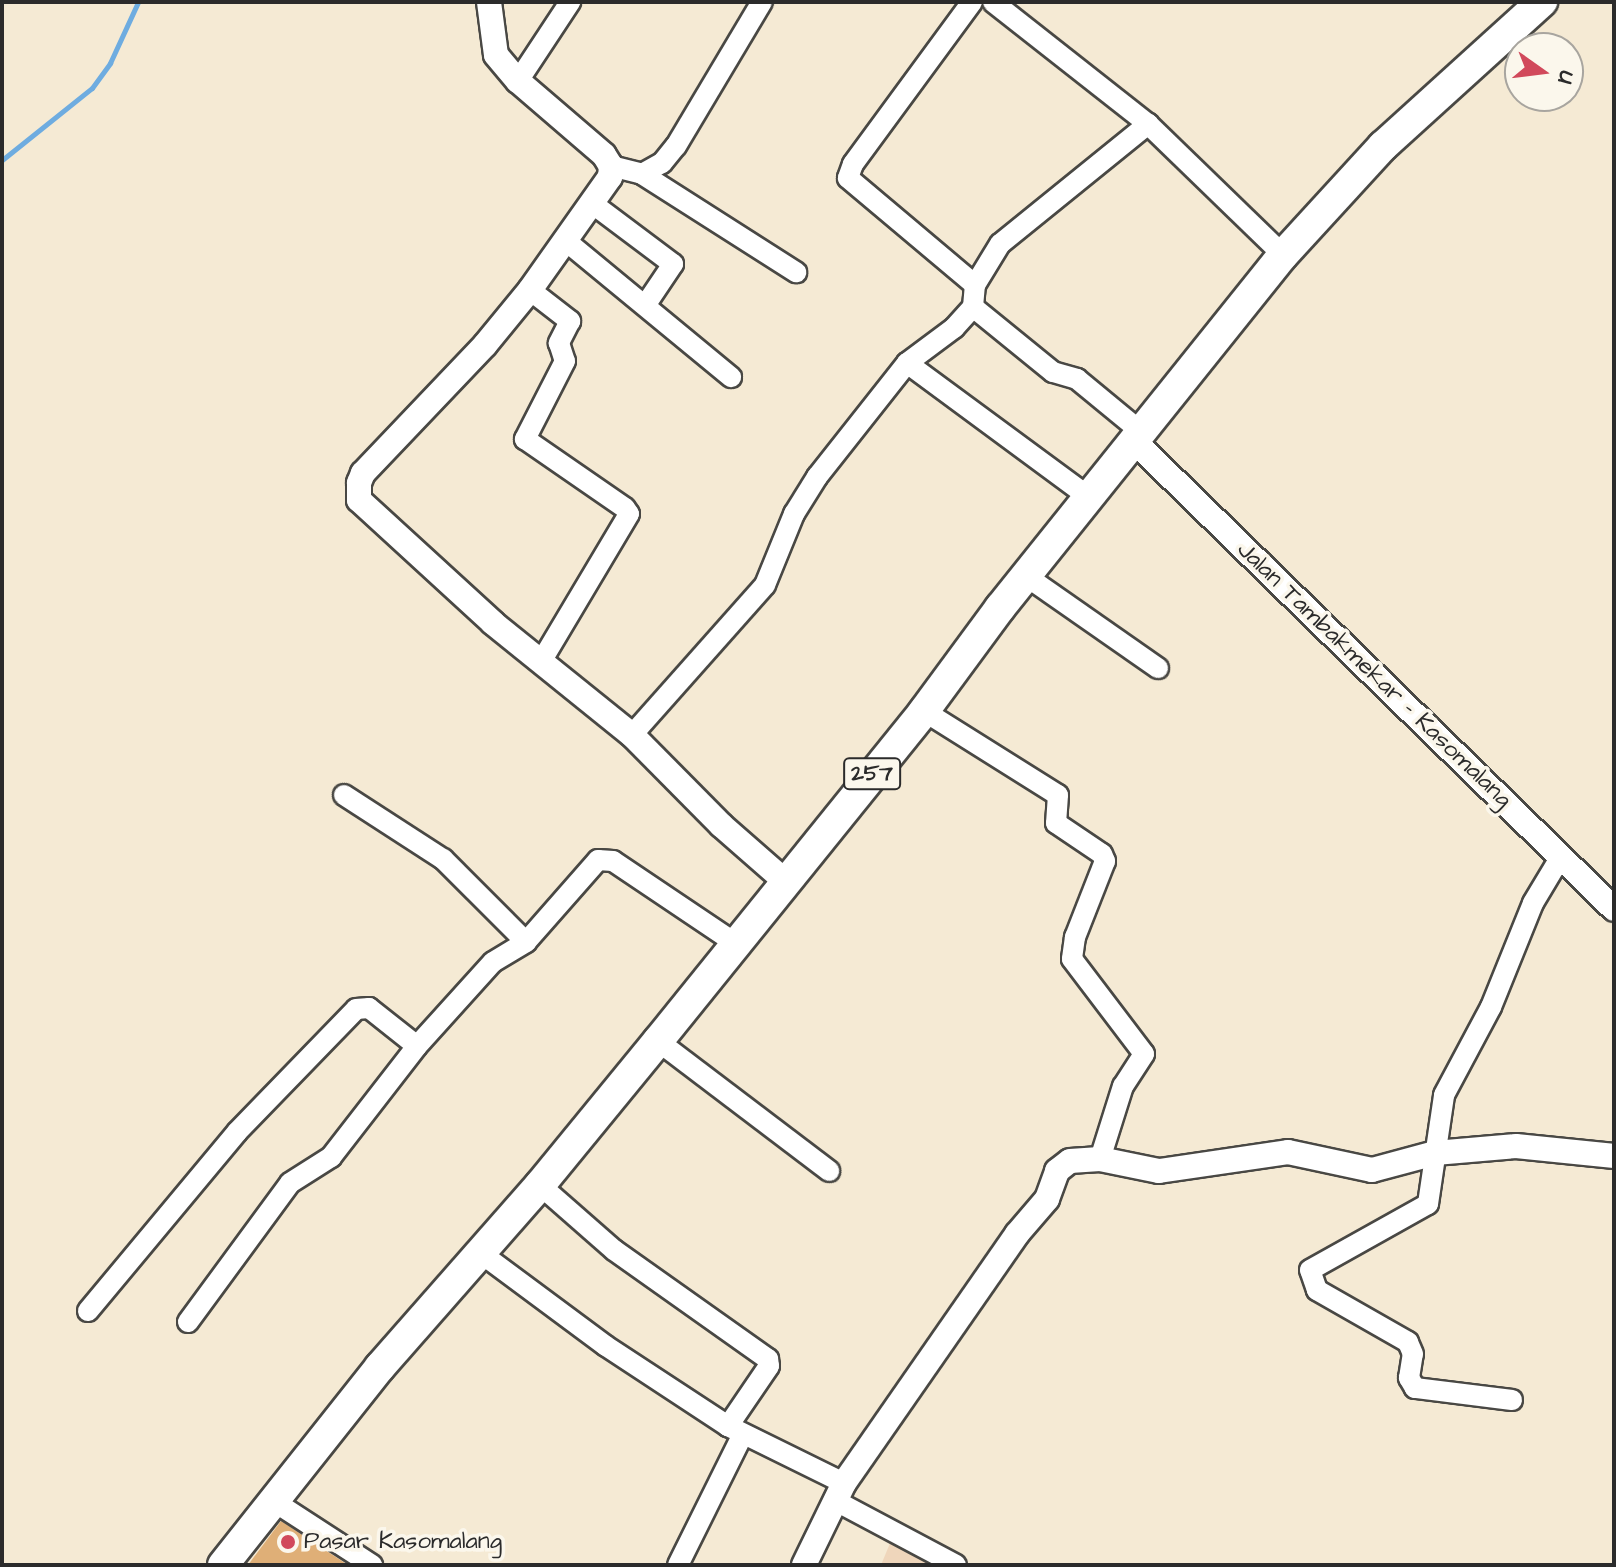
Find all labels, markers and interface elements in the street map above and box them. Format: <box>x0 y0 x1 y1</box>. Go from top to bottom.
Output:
north arrow <box>1504 32 1584 112</box>
text: U <box>1549 68 1582 87</box>
street label: Jalan Tambakmekar - Kasomalang <box>1231 536 1517 814</box>
road number: 257 <box>842 756 902 792</box>
place label: Pasar Kasomalang <box>304 1528 502 1556</box>
marker: Pasar Kasomalang <box>279 1533 297 1551</box>

